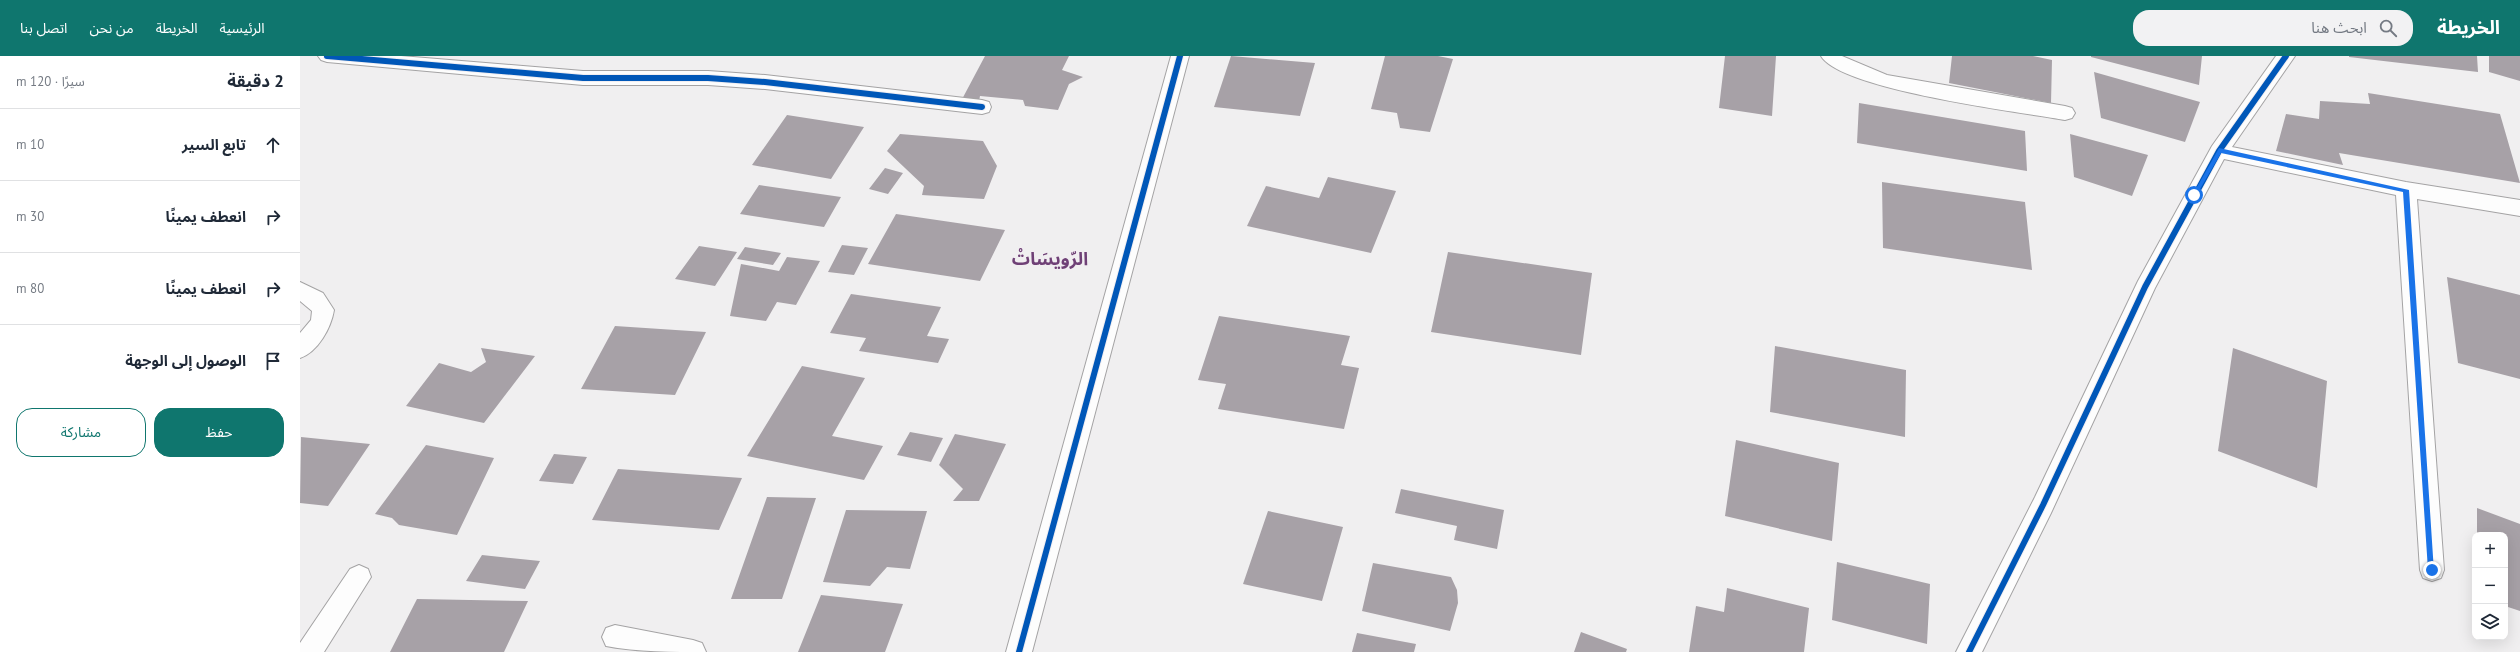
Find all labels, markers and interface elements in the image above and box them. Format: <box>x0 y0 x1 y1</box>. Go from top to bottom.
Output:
search box <box>2133 10 2413 46</box>
text: الخريطة <box>2437 15 2500 39</box>
icon: search <box>2377 17 2399 39</box>
text: ابحث هنا <box>2311 18 2367 37</box>
text: اتصل بنا <box>20 19 67 37</box>
text: من نحن <box>89 19 134 37</box>
text: الخريطة <box>156 19 198 37</box>
text: الرئيسية <box>220 19 265 37</box>
text: 2 دقيقة <box>227 70 284 92</box>
text: سيرًا · 120 m <box>16 73 85 90</box>
icon: ahead <box>262 134 284 156</box>
text: تابع السير <box>182 135 246 154</box>
text: 10 m <box>16 136 44 153</box>
route start <box>2185 186 2203 204</box>
icon: right <box>262 206 284 228</box>
text: انعطف يمينًا <box>166 207 246 226</box>
text: 30 m <box>16 208 44 225</box>
district label: الرّويسَاتْ <box>1012 247 1088 270</box>
icon: right <box>262 278 284 300</box>
text: انعطف يمينًا <box>166 279 246 298</box>
text: 80 m <box>16 280 44 297</box>
icon: arrive <box>262 350 284 372</box>
text: الوصول إلى الوجهة <box>125 351 246 370</box>
button: مشاركة <box>16 408 146 457</box>
button: حفظ <box>154 408 284 457</box>
map controls <box>2472 532 2508 640</box>
button: + <box>2472 532 2508 568</box>
route end <box>2423 561 2441 579</box>
button: − <box>2472 568 2508 604</box>
button: layers <box>2472 604 2508 640</box>

